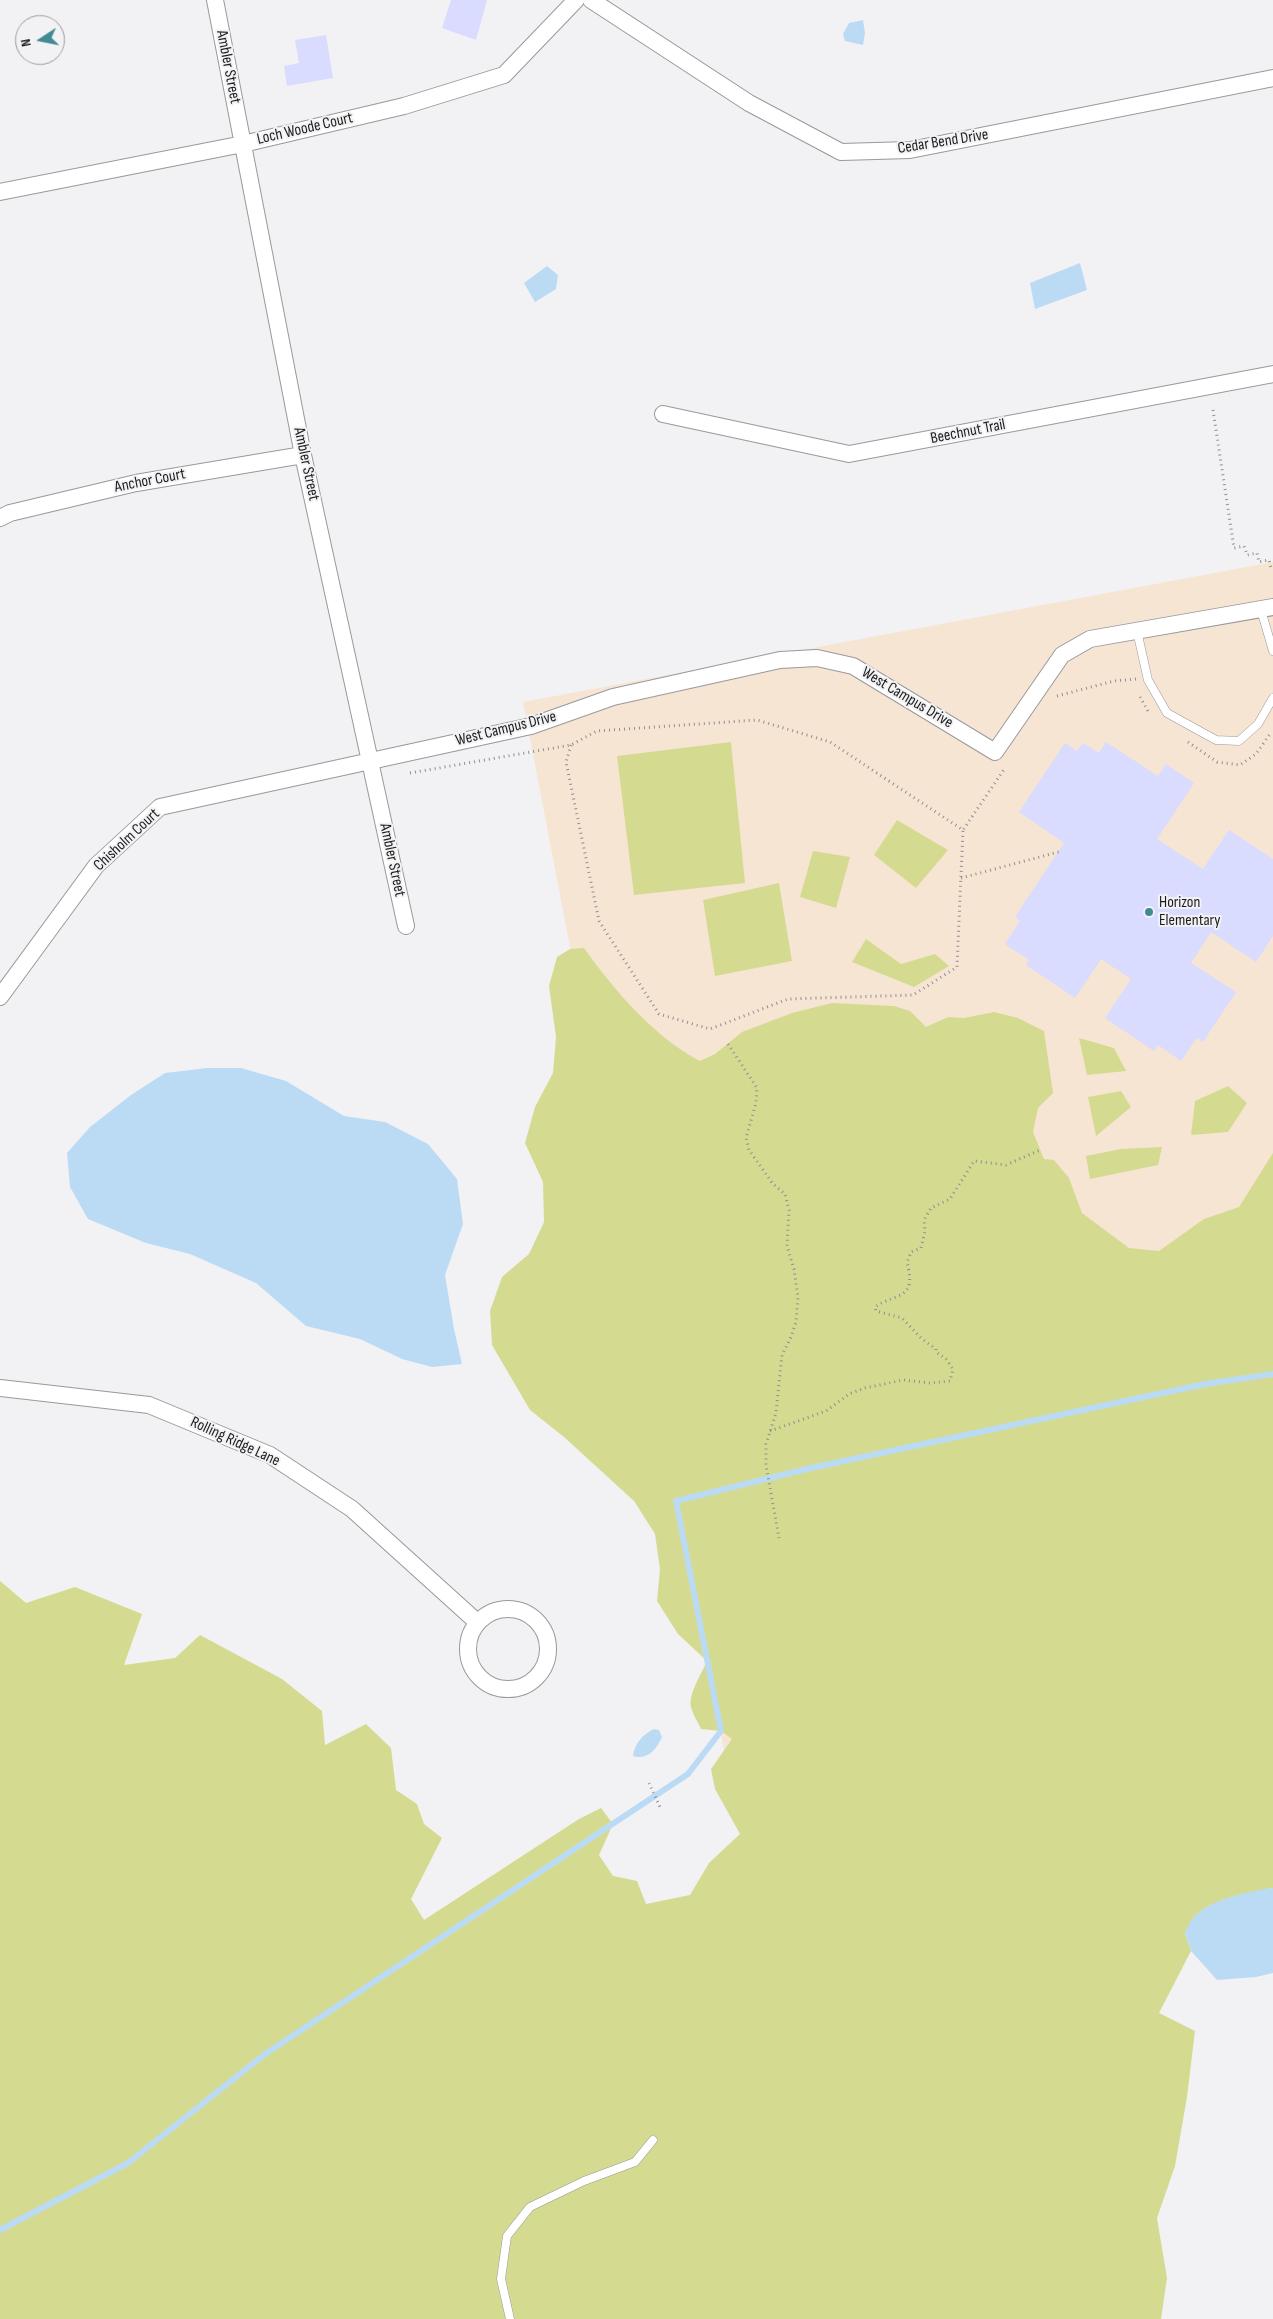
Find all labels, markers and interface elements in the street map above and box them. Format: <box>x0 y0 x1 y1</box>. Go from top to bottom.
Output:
north arrow <box>15 15 65 65</box>
street label: Ambler Street <box>211 29 245 105</box>
text: N <box>17 37 35 48</box>
street label: Loch Woode Court <box>255 109 355 149</box>
street label: Cedar Bend Drive <box>896 125 990 159</box>
street label: Beechnut Trail <box>929 415 1007 449</box>
street label: Ambler Street <box>289 426 323 502</box>
street label: Anchor Court <box>113 465 187 497</box>
street label: West Campus Drive <box>858 663 956 733</box>
street label: West Campus Drive <box>454 707 558 751</box>
street label: Chisholm Court <box>90 805 164 875</box>
street label: Ambler Street <box>375 822 409 898</box>
place label: Horizon Elementary <box>1159 893 1221 931</box>
marker: Horizon Elementary <box>1143 906 1155 918</box>
street label: Rolling Ridge Lane <box>187 1413 283 1471</box>

